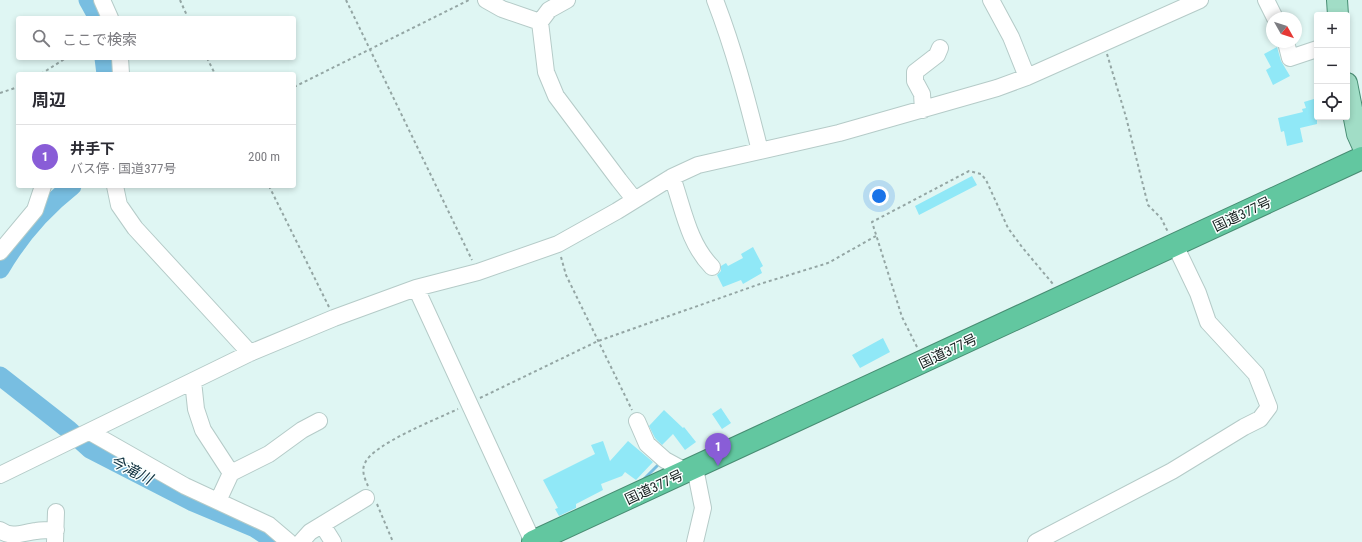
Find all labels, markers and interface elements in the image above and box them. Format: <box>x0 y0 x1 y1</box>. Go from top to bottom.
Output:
north arrow <box>1266 12 1302 48</box>
map controls <box>1314 12 1350 120</box>
button: + <box>1314 12 1350 48</box>
search box <box>16 16 296 60</box>
icon: search <box>30 27 52 49</box>
text: ここで検索 <box>62 31 137 49</box>
button: − <box>1314 48 1350 84</box>
button: locate <box>1314 84 1350 120</box>
text: 周辺 <box>32 90 66 110</box>
text: 井手下 <box>70 140 115 158</box>
text: 1 <box>42 149 48 164</box>
text: 200 m <box>248 149 280 164</box>
text: バス停 · 国道377号 <box>70 161 176 176</box>
your location <box>869 186 889 206</box>
street label: 国道377号 <box>1210 193 1274 235</box>
street label: 国道377号 <box>916 330 980 372</box>
pin: 1 <box>705 433 731 466</box>
water label: 今滝川 <box>107 452 157 489</box>
street label: 国道377号 <box>622 466 686 508</box>

